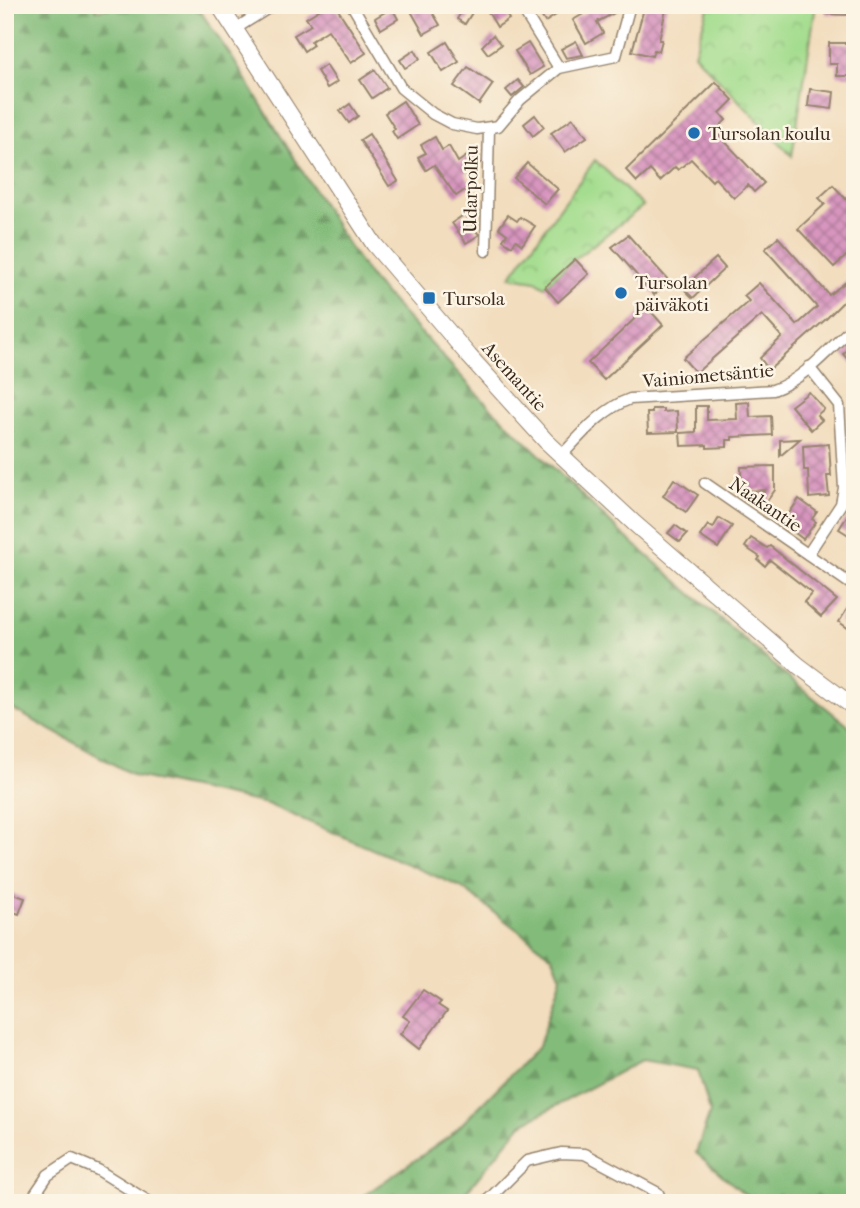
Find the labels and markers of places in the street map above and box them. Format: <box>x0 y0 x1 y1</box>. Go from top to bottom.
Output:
place label: Tursolan koulu <box>708 123 831 145</box>
marker: Tursolan koulu <box>686 125 702 141</box>
place label: Tursolan päiväkoti <box>634 272 709 316</box>
marker: Tursolan päiväkoti <box>613 285 629 301</box>
place label: Tursola <box>443 288 505 310</box>
marker: Tursola <box>421 290 437 306</box>

